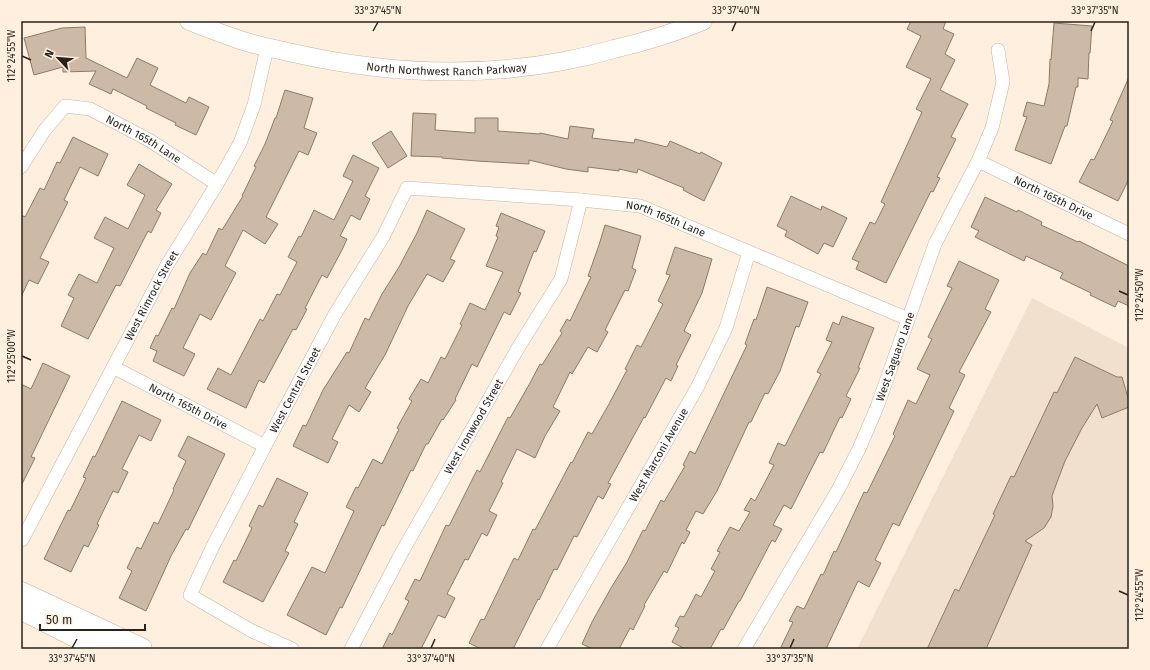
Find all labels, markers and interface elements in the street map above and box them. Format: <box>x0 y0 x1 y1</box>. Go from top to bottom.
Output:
text: 33°37'45"N <box>354 5 402 17</box>
text: 33°37'40"N <box>712 5 760 17</box>
text: 33°37'35"N <box>1071 5 1119 17</box>
text: 112°24'55"W <box>6 29 18 82</box>
north arrow <box>38 38 78 78</box>
text: N <box>42 48 57 60</box>
street label: North Northwest Ranch Parkway <box>366 60 528 78</box>
street label: North 165th Lane <box>104 113 183 166</box>
street label: North 165th Drive <box>1012 173 1095 223</box>
street label: North 165th Lane <box>625 199 707 240</box>
street label: West Rimrock Street <box>122 248 181 343</box>
text: 112°24'50"W <box>1134 268 1146 322</box>
street label: West Saguaro Lane <box>874 310 917 403</box>
text: 112°25'00"W <box>6 328 18 383</box>
street label: West Central Street <box>267 345 323 435</box>
street label: West Ironwood Street <box>442 377 506 477</box>
street label: North 165th Drive <box>147 381 230 432</box>
street label: West Marconi Avenue <box>627 406 691 504</box>
text: 112°24'55"W <box>1134 568 1146 621</box>
scale bar <box>40 606 145 632</box>
text: 50 m <box>46 613 72 627</box>
text: 33°37'45"N <box>48 653 96 665</box>
text: 33°37'40"N <box>407 653 455 665</box>
text: 33°37'35"N <box>766 653 814 665</box>

